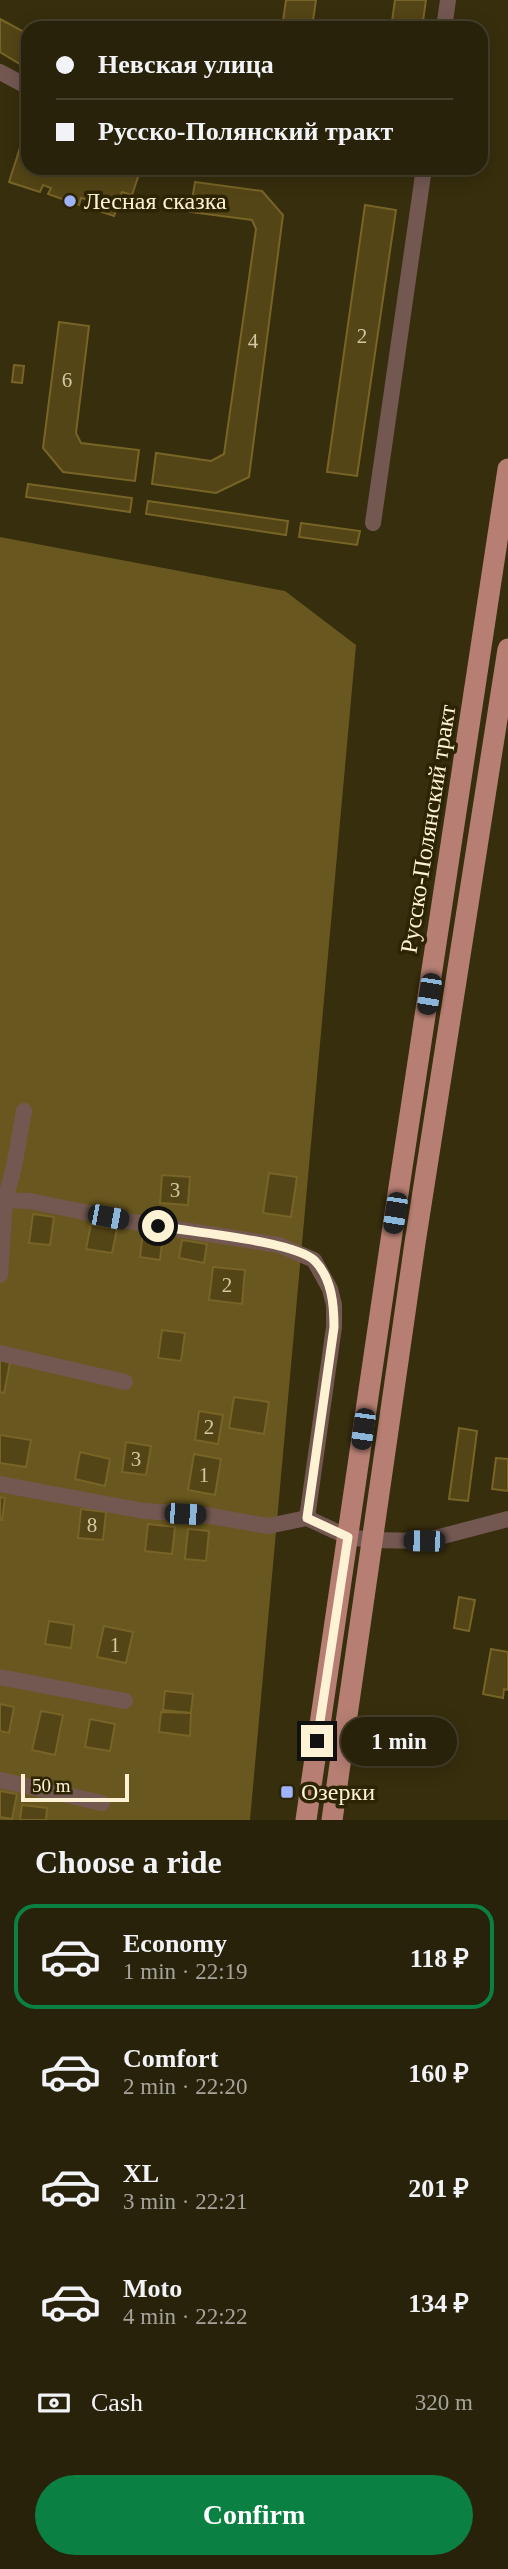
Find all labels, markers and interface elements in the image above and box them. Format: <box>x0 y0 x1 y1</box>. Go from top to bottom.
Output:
text: Невская улица <box>98 50 274 79</box>
text: Русско-Полянский тракт <box>98 117 393 146</box>
place label: Лесная сказка <box>84 188 227 214</box>
marker: Лесная сказка <box>62 193 78 209</box>
house number: 2 <box>357 324 367 348</box>
house number: 4 <box>248 329 259 353</box>
house number: 6 <box>62 368 72 392</box>
street label: Русско-Полянский тракт <box>396 702 461 955</box>
car <box>416 972 443 1016</box>
house number: 3 <box>170 1178 180 1202</box>
car <box>382 1191 409 1235</box>
car <box>86 1203 131 1231</box>
route start <box>142 1210 174 1242</box>
house number: 2 <box>222 1273 232 1297</box>
car <box>350 1407 377 1451</box>
house number: 2 <box>204 1415 214 1439</box>
house number: 3 <box>131 1447 141 1471</box>
house number: 1 <box>199 1463 209 1487</box>
car <box>164 1502 207 1526</box>
house number: 8 <box>87 1513 97 1537</box>
car <box>403 1530 446 1552</box>
house number: 1 <box>110 1633 120 1657</box>
callout: 1 min <box>342 1716 457 1766</box>
route end <box>301 1725 333 1757</box>
text: 1 min <box>371 1729 427 1754</box>
scale bar <box>21 1771 130 1803</box>
text: 50 m <box>32 1775 71 1796</box>
place label: Озерки <box>301 1779 375 1805</box>
marker: Озерки <box>279 1784 295 1800</box>
text: Choose a ride <box>35 1844 222 1880</box>
icon: car <box>39 1925 102 1988</box>
text: Economy <box>123 1929 227 1958</box>
text: 118 ₽ <box>410 1944 469 1973</box>
text: 1 min · 22:19 <box>123 1959 248 1984</box>
icon: car <box>39 2040 102 2103</box>
text: Comfort <box>123 2044 218 2073</box>
text: 160 ₽ <box>408 2059 469 2088</box>
text: 2 min · 22:20 <box>123 2074 248 2099</box>
icon: car <box>39 2155 102 2218</box>
text: XL <box>123 2159 159 2188</box>
text: 201 ₽ <box>408 2174 469 2203</box>
text: 3 min · 22:21 <box>123 2189 248 2214</box>
icon: car <box>39 2270 102 2333</box>
text: Moto <box>123 2274 182 2303</box>
text: 134 ₽ <box>408 2289 469 2318</box>
text: 4 min · 22:22 <box>123 2304 248 2329</box>
icon: cash <box>35 2384 73 2422</box>
text: Cash <box>91 2388 143 2417</box>
text: 320 m <box>415 2390 473 2415</box>
button: Confirm <box>35 2475 473 2555</box>

